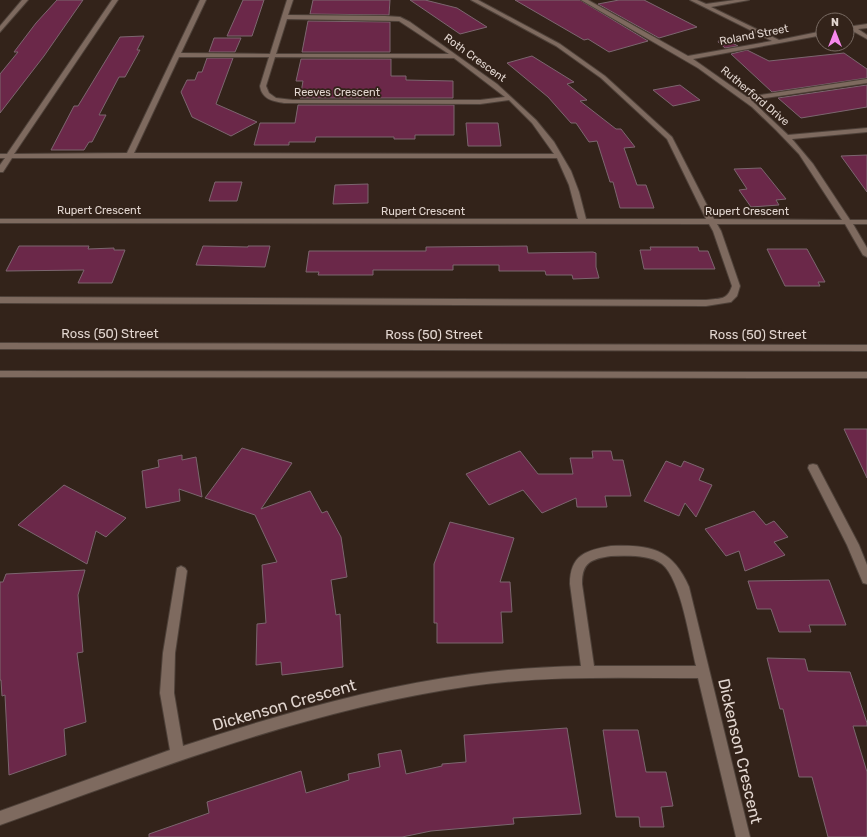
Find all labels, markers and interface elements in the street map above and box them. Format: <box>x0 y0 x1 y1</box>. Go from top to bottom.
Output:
north arrow <box>815 12 855 52</box>
text: N <box>831 16 839 29</box>
street label: Roland Street <box>718 22 790 48</box>
street label: Roth Crescent <box>441 31 509 85</box>
street label: Rutherford Drive <box>718 64 792 128</box>
street label: Reeves Crescent <box>294 86 381 99</box>
street label: Rupert Crescent <box>57 204 142 217</box>
street label: Rupert Crescent <box>381 205 466 218</box>
street label: Rupert Crescent <box>705 205 790 218</box>
street label: Ross (50) Street <box>61 326 159 341</box>
street label: Ross (50) Street <box>385 327 483 342</box>
street label: Ross (50) Street <box>709 327 807 342</box>
street label: Dickenson Crescent <box>210 675 358 735</box>
street label: Dickenson Crescent <box>714 676 766 826</box>

